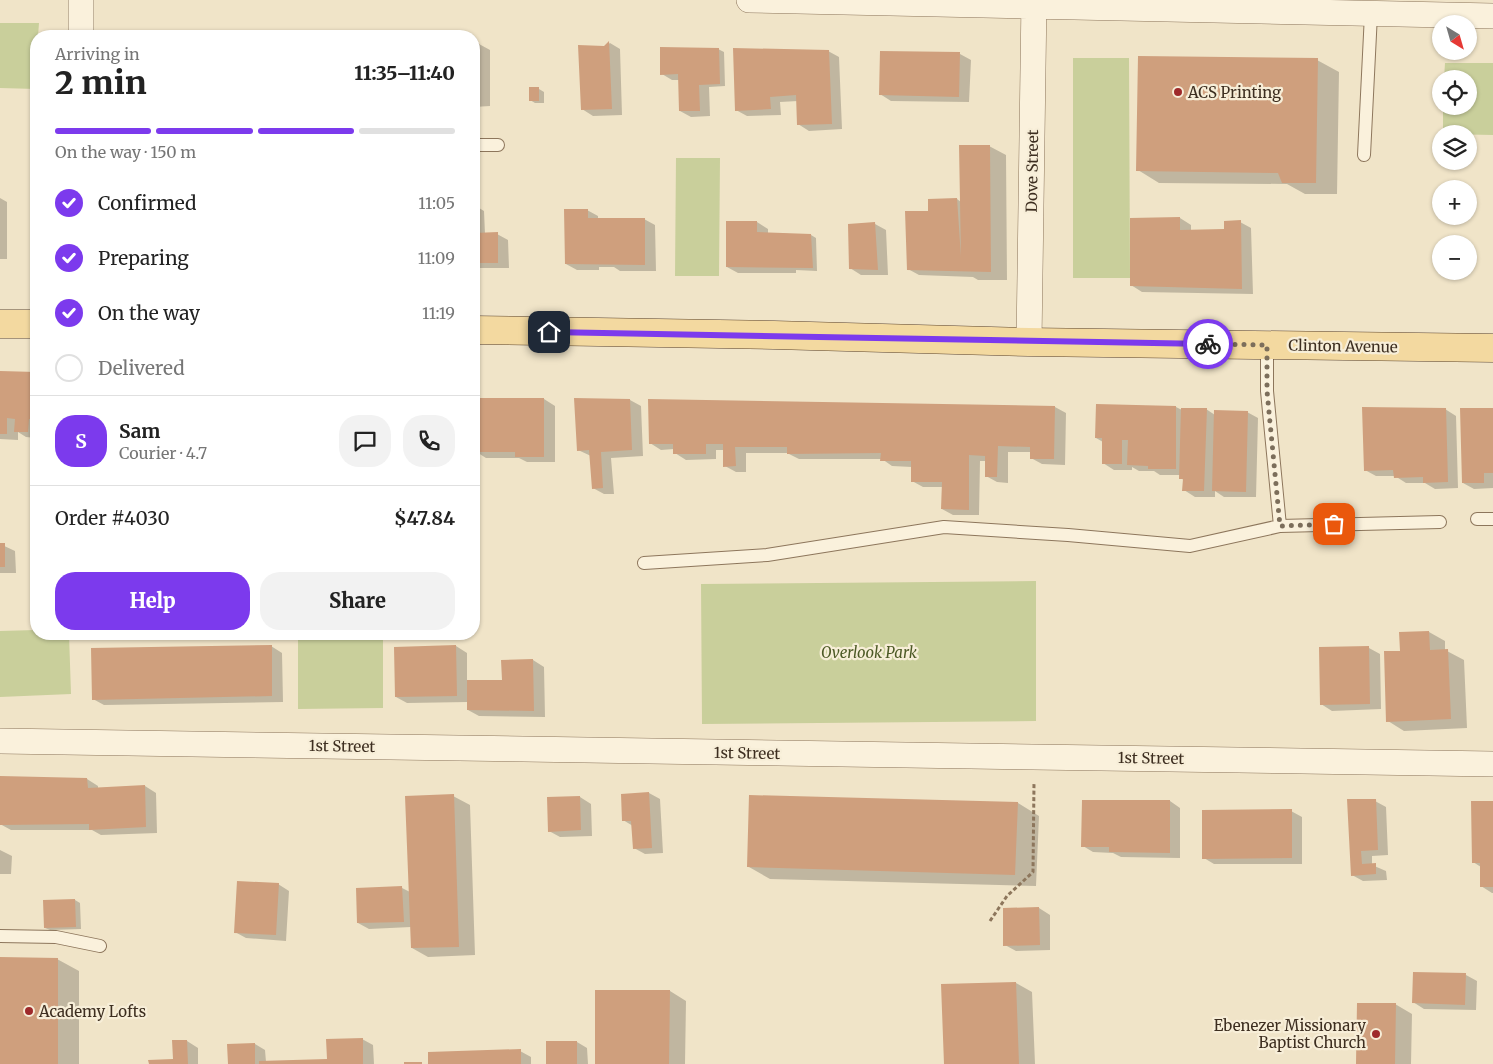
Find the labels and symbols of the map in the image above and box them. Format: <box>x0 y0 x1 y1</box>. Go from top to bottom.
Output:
north arrow <box>1432 15 1478 60</box>
place label: ACS Printing <box>1187 83 1281 102</box>
marker: ACS Printing <box>1172 86 1184 98</box>
street label: Dove Street <box>1022 129 1042 213</box>
pin <box>528 311 570 353</box>
courier <box>1183 319 1233 369</box>
street label: Clinton Avenue <box>1288 336 1398 356</box>
pin <box>1313 503 1355 545</box>
park label: Overlook Park <box>821 643 918 662</box>
street label: 1st Street <box>309 736 376 756</box>
street label: 1st Street <box>714 743 781 763</box>
street label: 1st Street <box>1118 748 1185 768</box>
place label: Academy Lofts <box>38 1002 146 1021</box>
marker: Academy Lofts <box>23 1005 35 1017</box>
place label: Ebenezer Missionary Baptist Church <box>1214 1016 1366 1052</box>
marker: Ebenezer Missionary Baptist Church <box>1370 1028 1382 1040</box>

